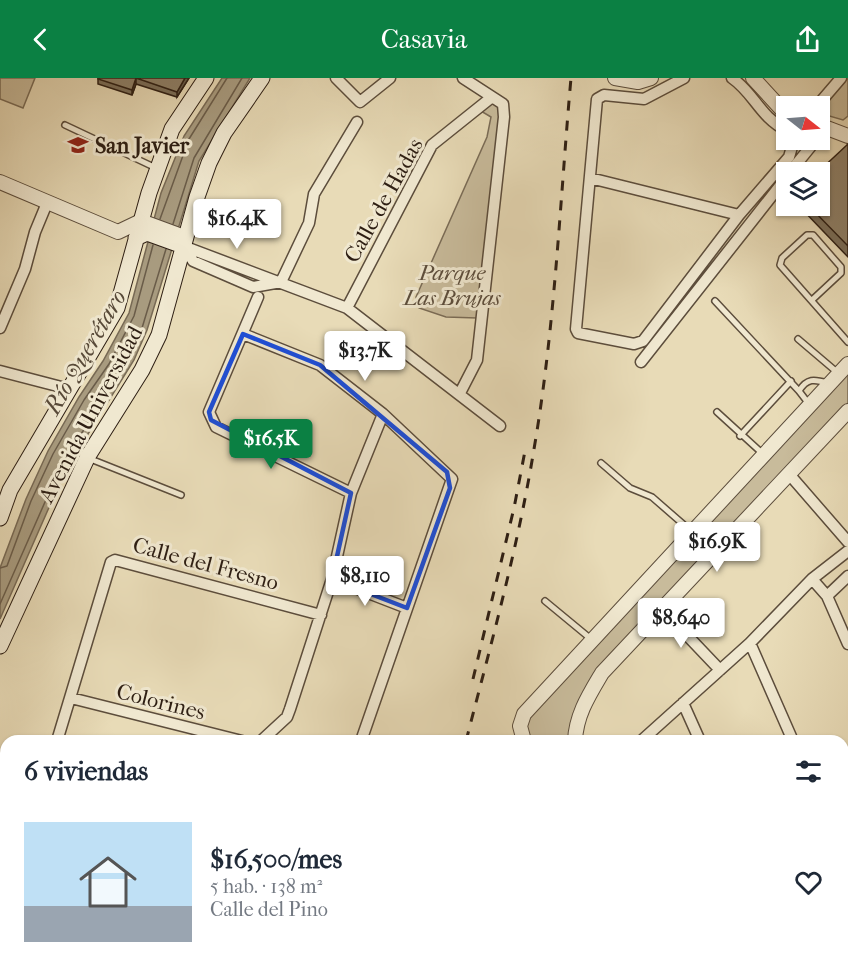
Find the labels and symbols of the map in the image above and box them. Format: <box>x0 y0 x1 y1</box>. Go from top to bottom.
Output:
north arrow <box>776 96 830 150</box>
school or university icon: San Javier <box>66 133 90 157</box>
place label: San Javier <box>95 133 190 159</box>
street label: Calle de Hadas <box>339 134 429 267</box>
pin: $16.4K <box>188 199 286 250</box>
park label: Parque Las Brujas <box>401 260 502 311</box>
water label: Río Querétaro <box>37 285 132 421</box>
street label: Avenida Universidad <box>33 321 149 508</box>
pin: $13.7K <box>316 331 414 382</box>
pin: $16.5K <box>222 419 320 470</box>
pin: $16.9K <box>668 522 766 573</box>
street label: Calle del Fresno <box>130 532 282 596</box>
pin: $8,110 <box>316 556 414 607</box>
pin: $8,640 <box>632 598 730 649</box>
street label: Colorines <box>114 678 208 725</box>

